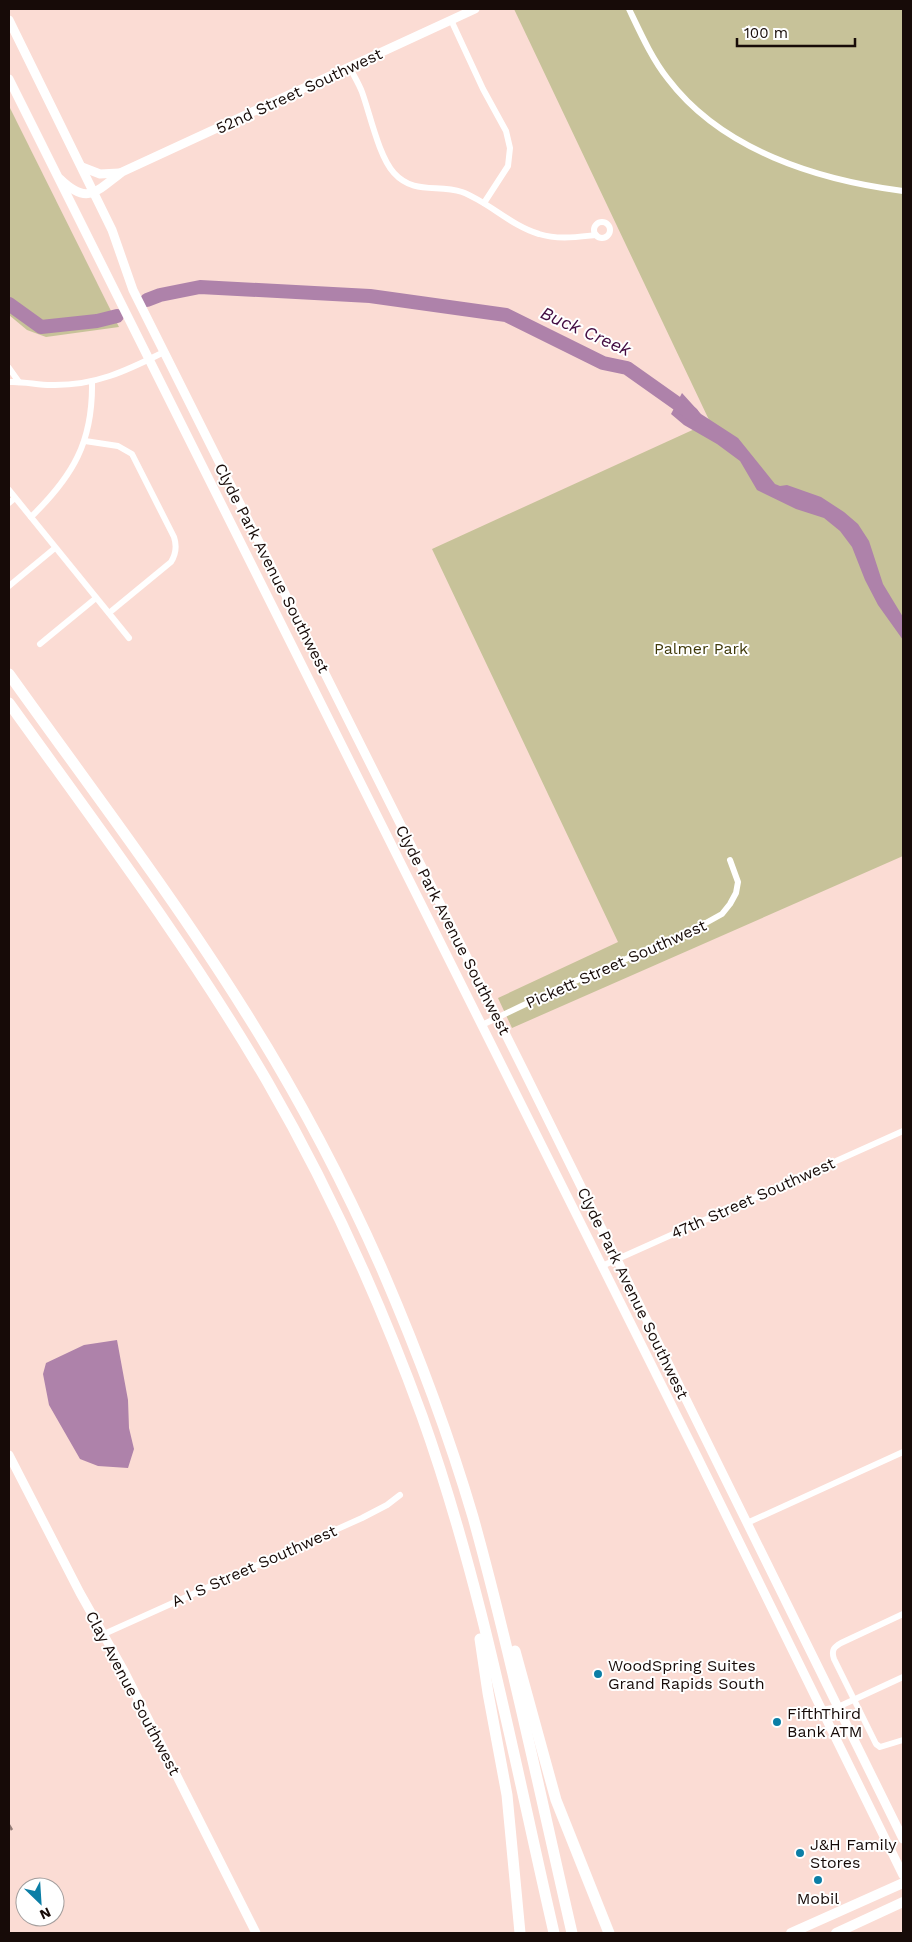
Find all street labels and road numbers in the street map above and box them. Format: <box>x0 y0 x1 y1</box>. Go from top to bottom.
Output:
street label: 52nd Street Southwest <box>213 44 385 138</box>
street label: Clyde Park Avenue Southwest <box>211 460 334 676</box>
street label: Clyde Park Avenue Southwest <box>392 822 515 1038</box>
street label: Pickett Street Southwest <box>523 915 710 1013</box>
street label: 47th Street Southwest <box>668 1153 838 1243</box>
street label: Clyde Park Avenue Southwest <box>573 1184 693 1402</box>
street label: A I S Street Southwest <box>169 1521 340 1611</box>
street label: Clay Avenue Southwest <box>82 1608 184 1778</box>

